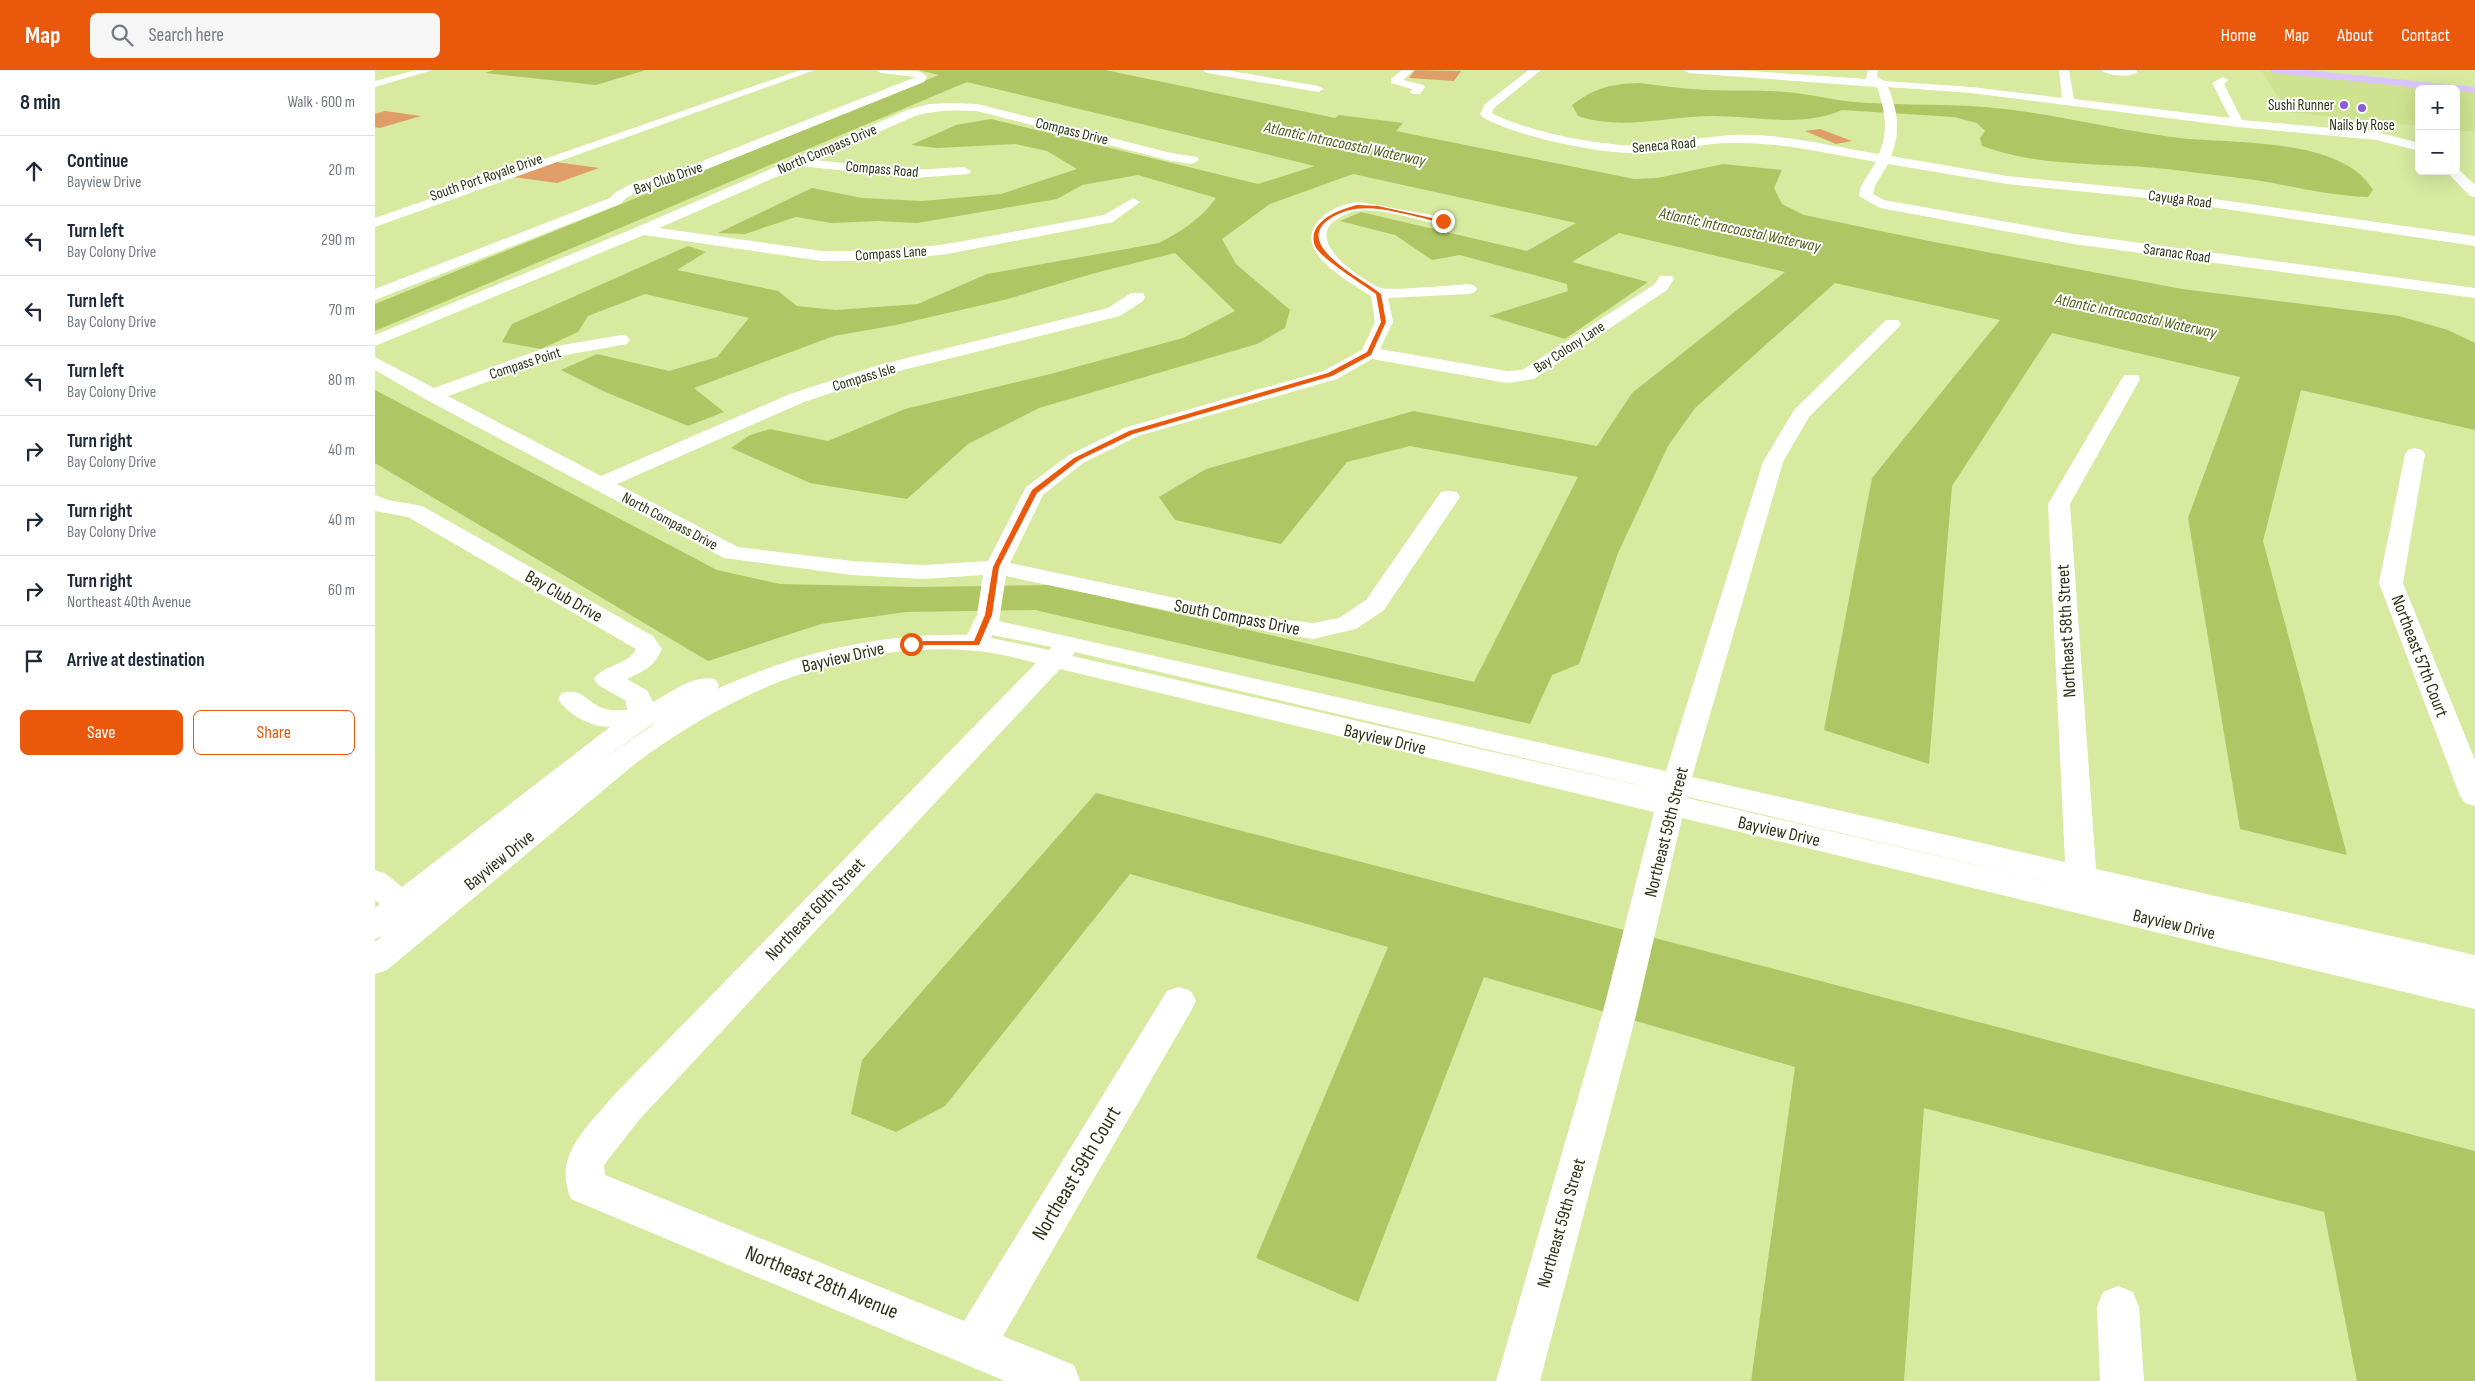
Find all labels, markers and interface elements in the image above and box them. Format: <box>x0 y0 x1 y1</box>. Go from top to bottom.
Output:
search box <box>90 13 440 58</box>
text: Map <box>25 21 60 50</box>
icon: search <box>108 21 136 49</box>
text: Search here <box>148 24 224 47</box>
text: Home <box>2221 25 2256 46</box>
text: Map <box>2284 25 2309 46</box>
text: About <box>2337 25 2373 46</box>
text: Contact <box>2401 25 2450 46</box>
map controls <box>2415 85 2460 175</box>
button: + <box>2415 85 2460 130</box>
text: 8 min <box>20 90 61 115</box>
text: Walk · 600 m <box>287 93 355 112</box>
place label: Sushi Runner <box>2268 96 2335 115</box>
marker: Sushi Runner <box>2338 99 2350 111</box>
marker: Nails by Rose <box>2356 102 2368 114</box>
street label: Compass Drive <box>1034 113 1110 150</box>
place label: Nails by Rose <box>2329 116 2395 135</box>
water label: Atlantic Intracoastal Waterway <box>1261 118 1428 171</box>
street label: North Compass Drive <box>775 120 880 179</box>
button: − <box>2415 130 2460 175</box>
street label: Seneca Road <box>1631 133 1697 158</box>
street label: South Port Royale Drive <box>427 149 545 206</box>
text: Continue <box>67 150 128 173</box>
icon: ahead <box>20 157 48 185</box>
street label: Compass Road <box>845 157 919 182</box>
street label: Bay Club Drive <box>631 158 705 199</box>
text: 20 m <box>328 161 355 180</box>
text: Bayview Drive <box>67 173 141 192</box>
street label: Cayuga Road <box>2147 186 2213 213</box>
water label: Atlantic Intracoastal Waterway <box>1656 204 1823 257</box>
route end <box>1432 210 1455 233</box>
text: Turn left <box>67 220 124 243</box>
icon: left <box>20 227 48 255</box>
text: 290 m <box>321 231 355 250</box>
street label: Saranac Road <box>2142 239 2212 268</box>
street label: Compass Lane <box>855 242 927 265</box>
text: Bay Colony Drive <box>67 243 156 262</box>
text: Turn left <box>67 290 124 313</box>
water label: Atlantic Intracoastal Waterway <box>2052 290 2219 343</box>
icon: left <box>20 297 48 325</box>
text: 70 m <box>329 301 355 320</box>
text: Bay Colony Drive <box>67 313 156 332</box>
street label: Bay Colony Lane <box>1530 317 1609 378</box>
street label: Compass Point <box>487 343 564 384</box>
street label: Compass Isle <box>830 359 898 396</box>
text: Turn left <box>67 360 124 383</box>
icon: left <box>20 367 48 395</box>
text: 80 m <box>328 371 355 390</box>
text: Bay Colony Drive <box>67 383 156 402</box>
text: Turn right <box>67 430 132 453</box>
icon: right <box>20 437 48 465</box>
text: 40 m <box>328 441 355 460</box>
text: Bay Colony Drive <box>67 453 156 472</box>
street label: North Compass Drive <box>619 488 721 555</box>
text: Turn right <box>67 500 132 523</box>
icon: right <box>20 507 48 535</box>
text: 40 m <box>328 511 355 530</box>
text: Bay Colony Drive <box>67 523 156 542</box>
street label: Northeast 58th Street <box>2052 563 2080 698</box>
street label: Bay Club Drive <box>521 566 606 627</box>
text: Turn right <box>67 570 132 593</box>
icon: right <box>20 577 48 605</box>
text: 60 m <box>328 581 355 600</box>
street label: Northeast 57th Court <box>2387 592 2453 721</box>
text: Northeast 40th Avenue <box>67 593 191 612</box>
street label: South Compass Drive <box>1172 595 1302 640</box>
route start <box>900 633 923 656</box>
street label: Bayview Drive <box>800 638 886 677</box>
icon: arrive <box>20 647 48 675</box>
text: Arrive at destination <box>67 649 205 672</box>
button: Save <box>20 710 183 755</box>
button: Share <box>193 710 355 755</box>
street label: Bayview Drive <box>1342 720 1428 759</box>
street label: Northeast 59th Street <box>1640 764 1693 899</box>
street label: Bayview Drive <box>1736 812 1822 851</box>
street label: Bayview Drive <box>460 826 538 895</box>
street label: Northeast 60th Street <box>761 853 870 965</box>
street label: Bayview Drive <box>2131 905 2217 944</box>
street label: Northeast 59th Court <box>1027 1102 1126 1245</box>
street label: Northeast 59th Street <box>1533 1156 1590 1290</box>
street label: Northeast 28th Avenue <box>742 1240 902 1325</box>

